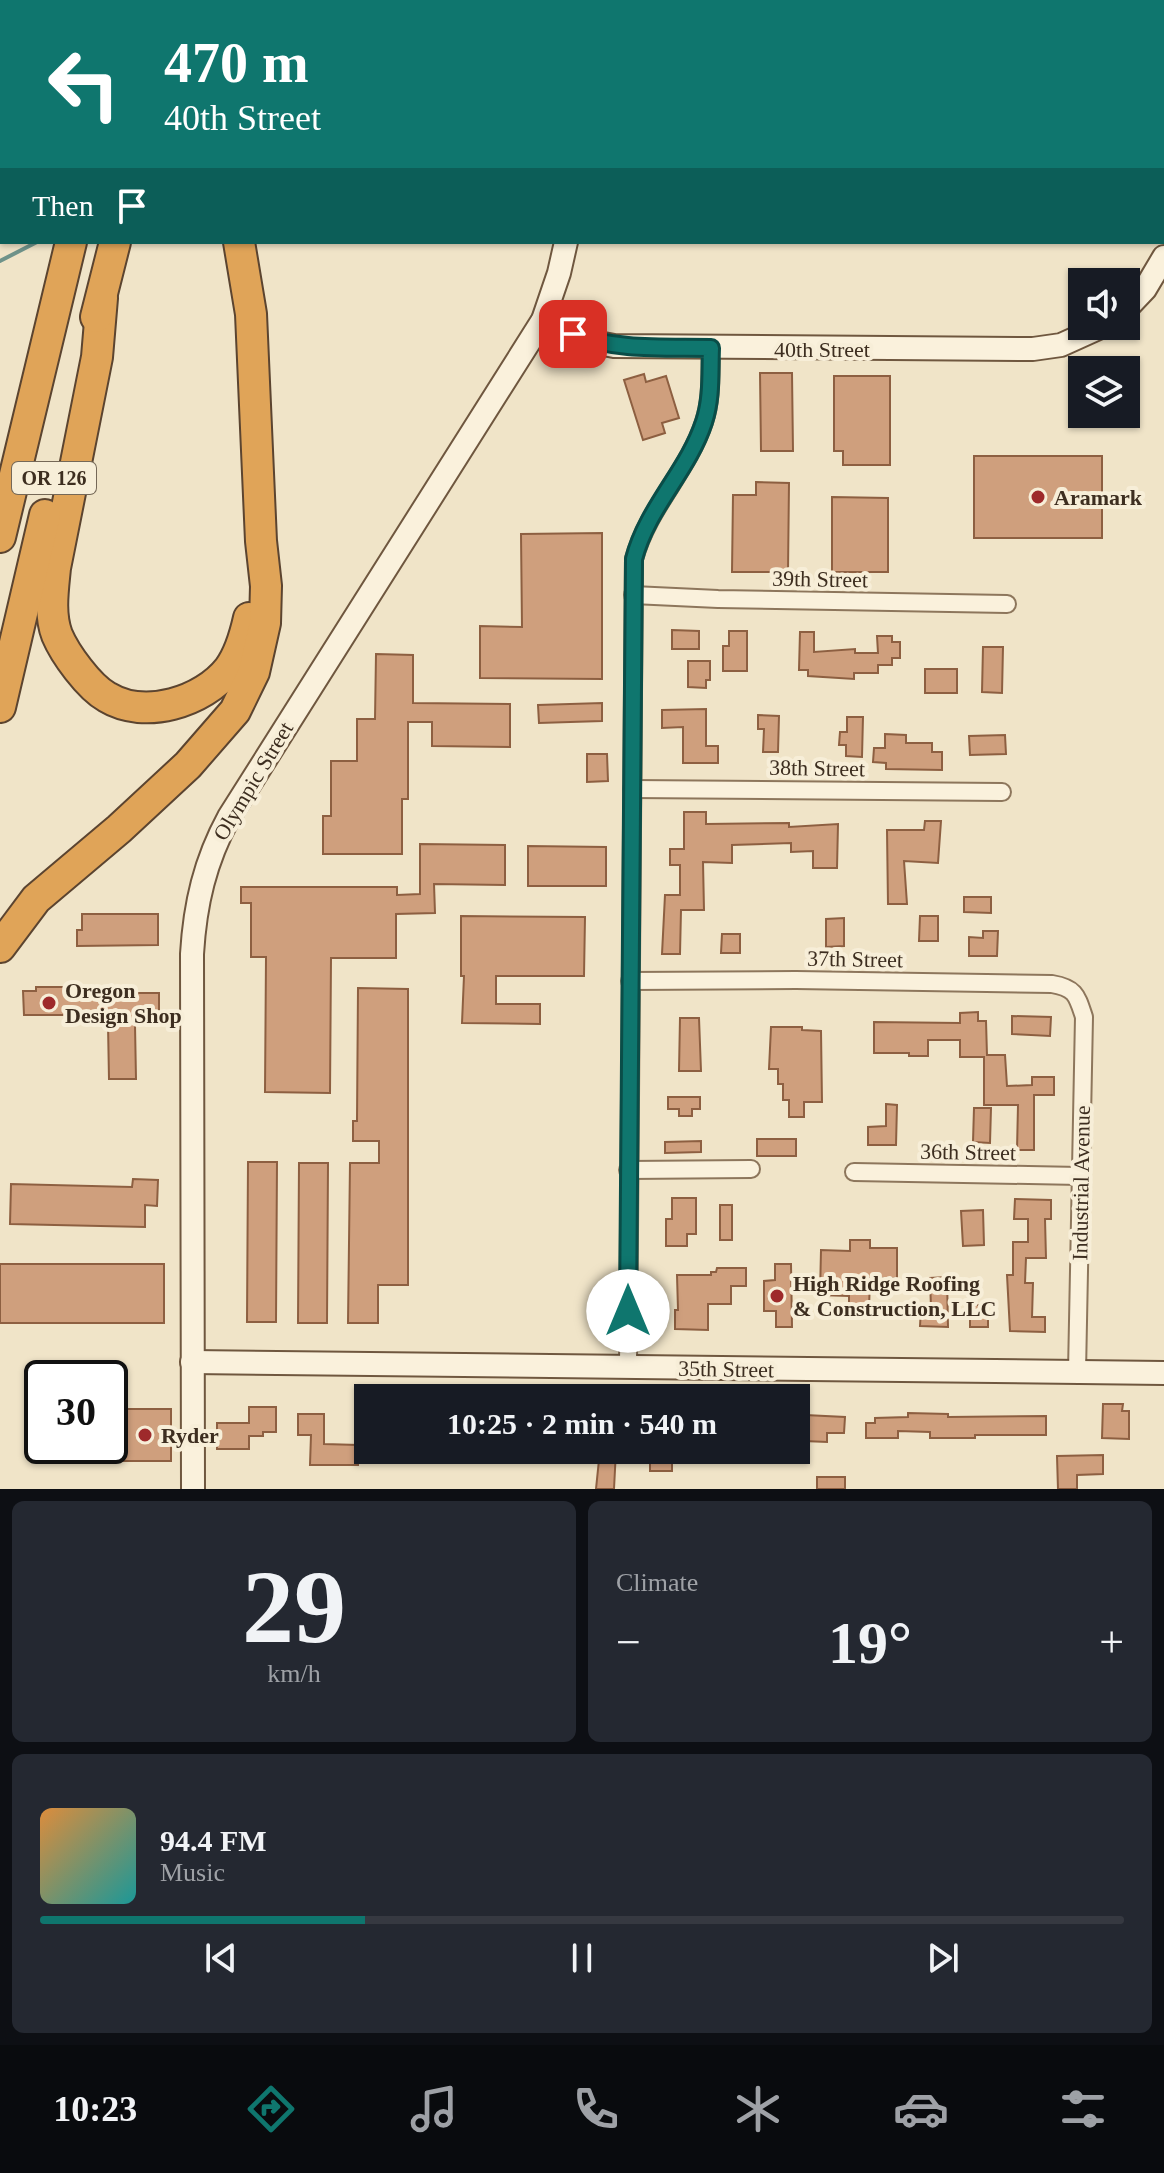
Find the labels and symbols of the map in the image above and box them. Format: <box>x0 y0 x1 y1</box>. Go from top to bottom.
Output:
pin <box>539 300 607 368</box>
street label: 40th Street <box>774 337 870 362</box>
road number: OR 126 <box>12 462 96 494</box>
place label: Aramark <box>1054 485 1143 510</box>
marker: Aramark <box>1029 488 1047 506</box>
street label: 39th Street <box>772 566 868 592</box>
street label: Olympic Street <box>208 717 298 845</box>
street label: 38th Street <box>769 755 865 781</box>
street label: 37th Street <box>807 946 903 972</box>
place label: Oregon Design Shop <box>65 978 182 1028</box>
marker: Oregon Design Shop <box>40 994 58 1012</box>
street label: Industrial Avenue <box>1067 1105 1095 1261</box>
street label: 36th Street <box>920 1139 1016 1165</box>
position arrow <box>586 1269 670 1353</box>
place label: High Ridge Roofing & Construction, LLC <box>793 1271 997 1321</box>
marker: High Ridge Roofing & Construction, LLC <box>768 1287 786 1305</box>
street label: 35th Street <box>678 1356 774 1382</box>
speed limit sign: 30 <box>24 1360 128 1464</box>
place label: Ryder <box>161 1423 219 1448</box>
marker: Ryder <box>136 1426 154 1444</box>

